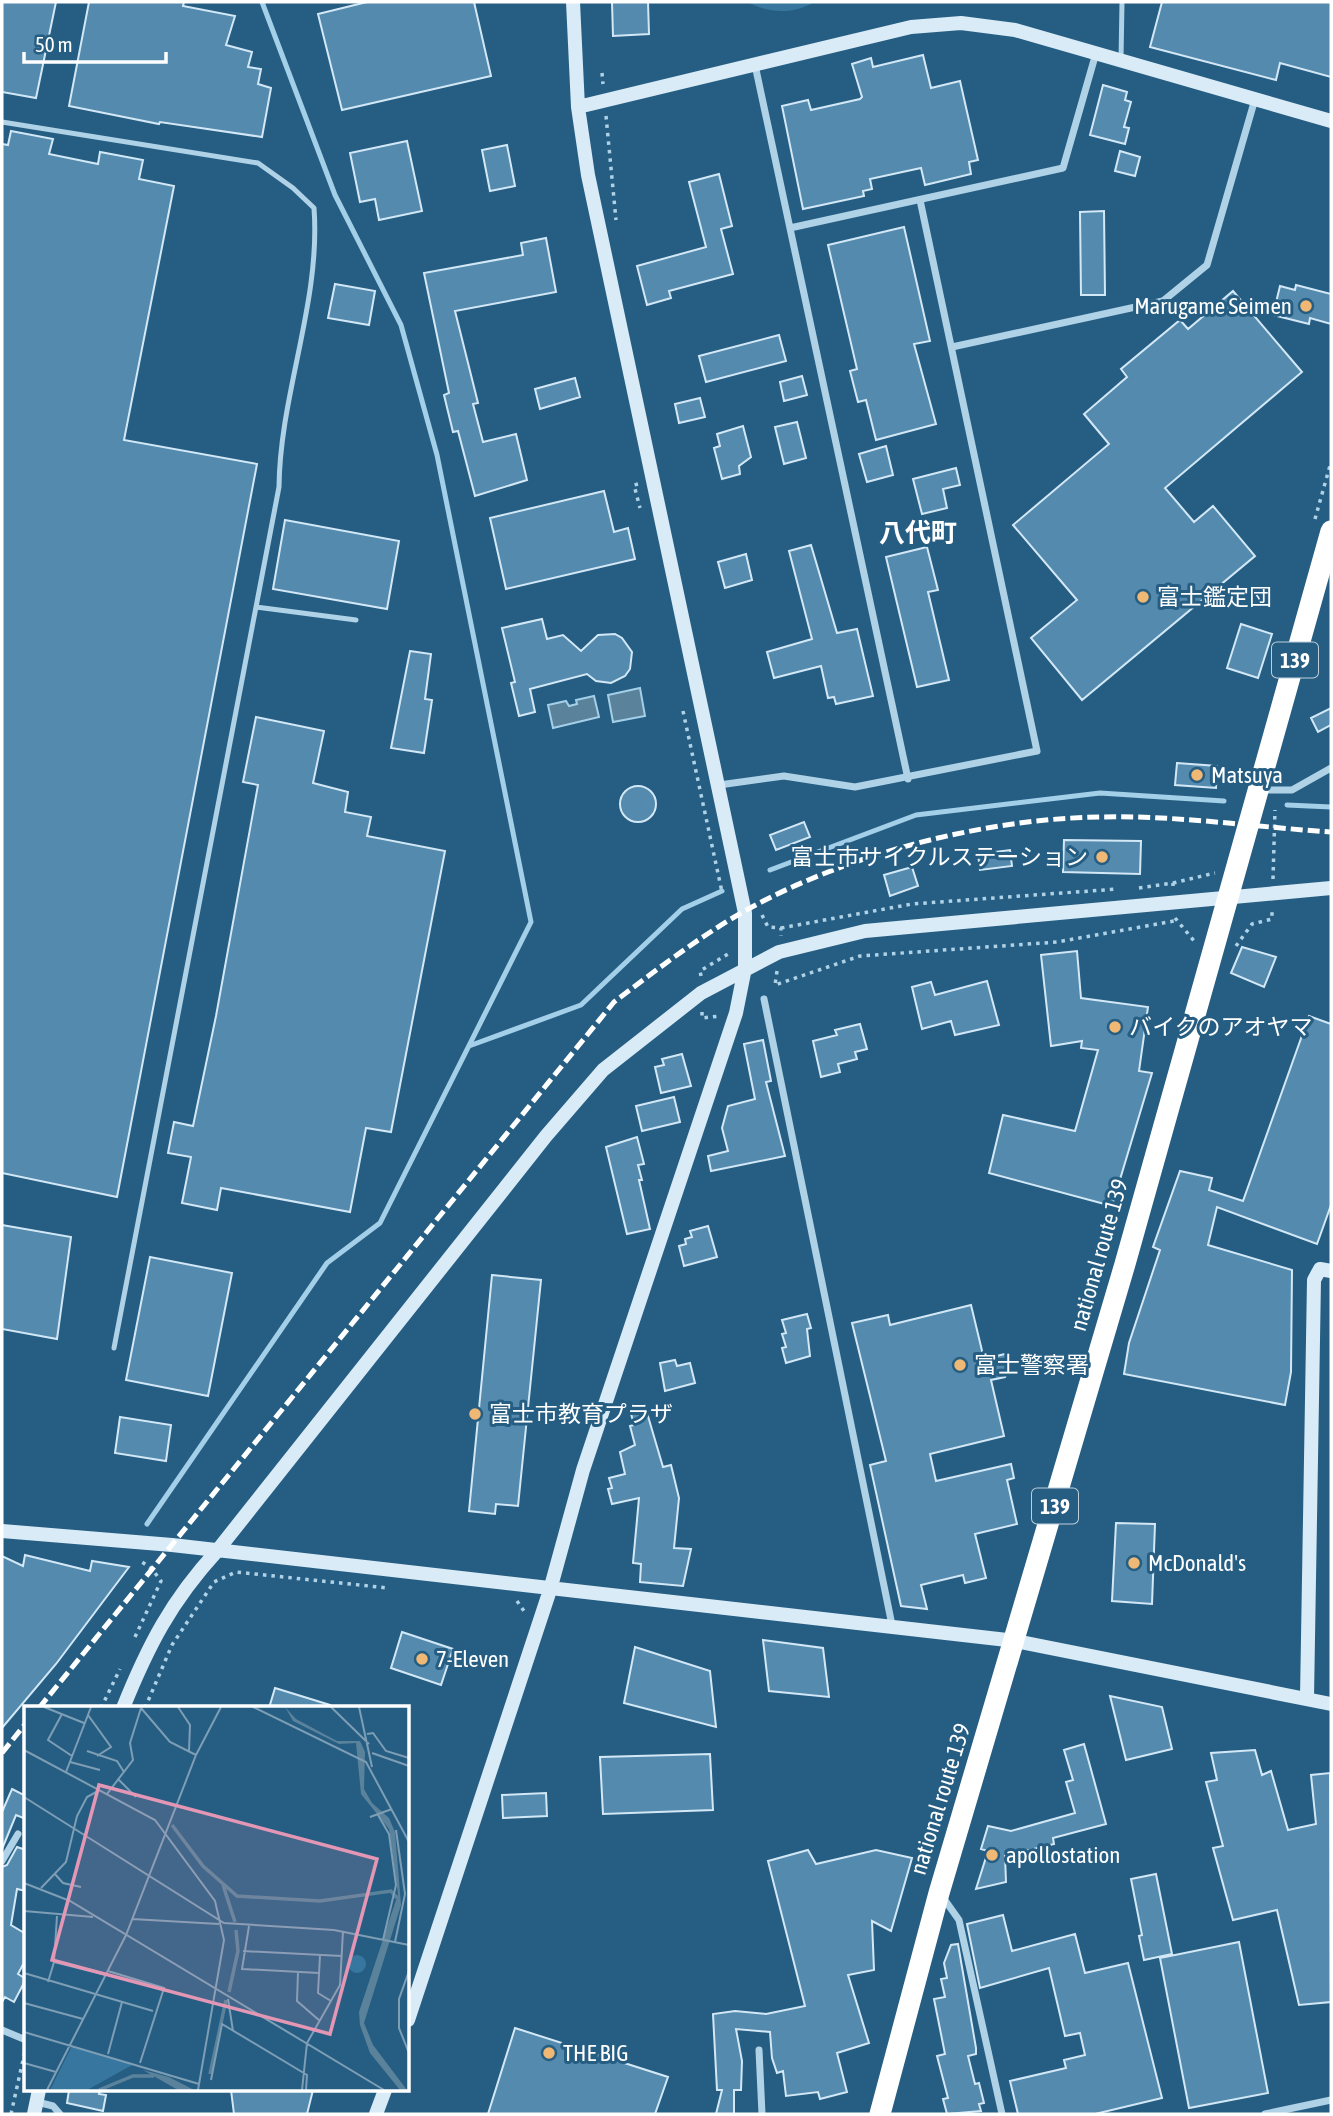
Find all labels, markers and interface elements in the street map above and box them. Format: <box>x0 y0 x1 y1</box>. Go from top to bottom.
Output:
scale bar <box>24 21 166 65</box>
text: 50 m <box>35 32 73 56</box>
place label: Marugame Seimen <box>1134 293 1292 319</box>
marker: Marugame Seimen <box>1298 298 1314 314</box>
district label: 八代町 <box>879 518 957 548</box>
place label: 富士鑑定団 <box>1157 584 1272 610</box>
marker: 富士鑑定団 <box>1135 589 1151 605</box>
road number: 139 <box>1272 642 1318 678</box>
place label: Matsuya <box>1211 762 1283 788</box>
marker: Matsuya <box>1189 767 1205 783</box>
place label: 富士市サイクルステーション <box>791 844 1088 870</box>
marker: 富士市サイクルステーション <box>1094 849 1110 865</box>
place label: バイクのアオヤマ <box>1129 1014 1313 1040</box>
marker: バイクのアオヤマ <box>1107 1019 1123 1035</box>
street label: national route 139 <box>1065 1176 1133 1334</box>
place label: 富士警察署 <box>974 1352 1089 1378</box>
marker: 富士警察署 <box>952 1357 968 1373</box>
place label: 富士市教育プラザ <box>489 1401 673 1427</box>
marker: 富士市教育プラザ <box>467 1406 483 1422</box>
road number: 139 <box>1032 1488 1078 1524</box>
place label: McDonald's <box>1148 1550 1246 1576</box>
marker: McDonald's <box>1126 1555 1142 1571</box>
place label: 7-Eleven <box>436 1646 509 1672</box>
marker: 7-Eleven <box>414 1651 430 1667</box>
inset map <box>24 1706 410 2092</box>
street label: national route 139 <box>905 1720 975 1878</box>
place label: apollostation <box>1006 1842 1121 1868</box>
marker: apollostation <box>984 1847 1000 1863</box>
place label: THE BIG <box>563 2040 628 2066</box>
marker: THE BIG <box>541 2045 557 2061</box>

